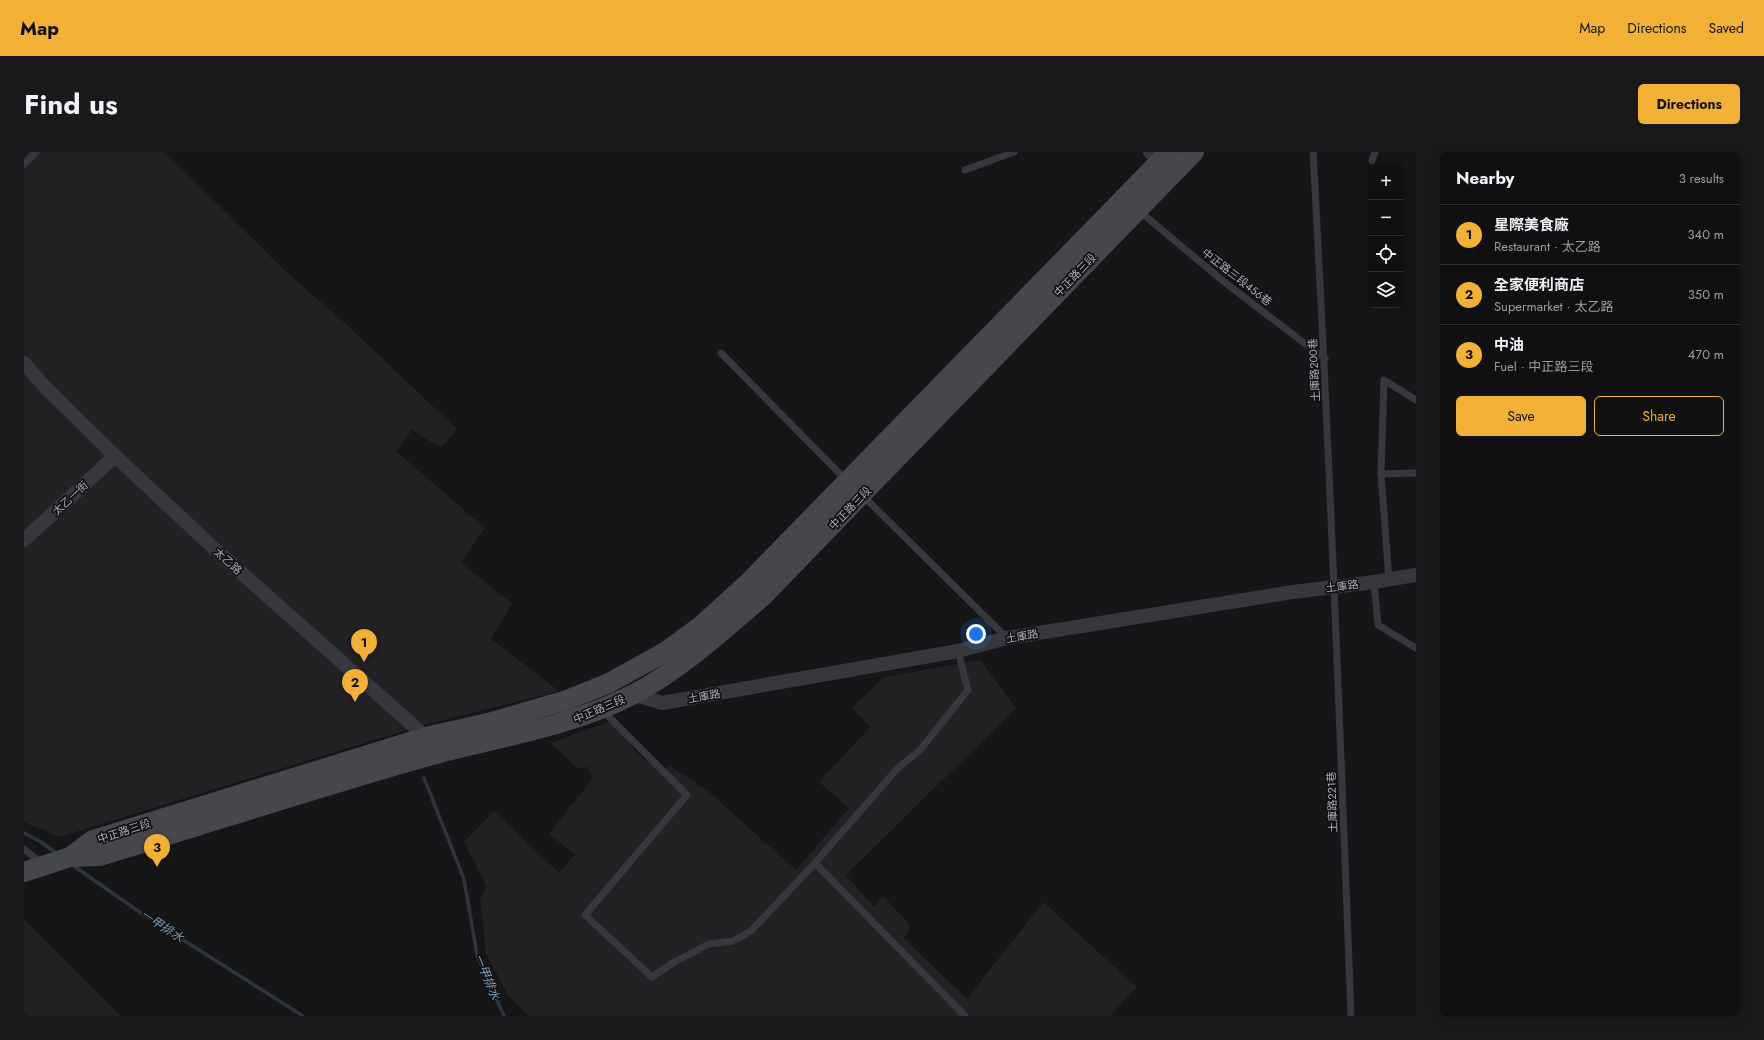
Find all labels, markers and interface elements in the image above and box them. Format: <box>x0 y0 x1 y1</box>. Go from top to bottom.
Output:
text: Map <box>20 15 59 42</box>
text: Map <box>1579 18 1605 38</box>
text: Directions <box>1627 18 1687 38</box>
text: Saved <box>1709 18 1744 38</box>
text: Find us <box>24 84 118 125</box>
button: Directions <box>1638 84 1740 124</box>
map controls <box>1368 164 1404 308</box>
button: + <box>1368 164 1404 200</box>
text: Nearby <box>1456 166 1514 190</box>
text: 3 results <box>1679 169 1724 188</box>
button: − <box>1368 200 1404 236</box>
text: 星際美食廠 <box>1494 214 1569 236</box>
text: 1 <box>1466 225 1472 244</box>
text: 340 m <box>1687 225 1724 244</box>
button: locate <box>1368 236 1404 272</box>
text: Restaurant · 太乙路 <box>1494 237 1601 256</box>
street label: 中正路三段456巷 <box>1199 245 1275 309</box>
street label: 中正路三段 <box>1050 250 1100 300</box>
button: layers <box>1368 272 1404 308</box>
text: 全家便利商店 <box>1494 274 1584 296</box>
text: 2 <box>1465 285 1473 304</box>
text: 350 m <box>1688 285 1724 304</box>
text: Supermarket · 太乙路 <box>1494 297 1613 316</box>
text: 中油 <box>1494 334 1524 356</box>
street label: 土庫路200巷 <box>1304 338 1324 402</box>
text: 3 <box>1465 345 1473 364</box>
text: 470 m <box>1688 345 1724 364</box>
text: Fuel · 中正路三段 <box>1494 357 1593 376</box>
button: Save <box>1456 396 1586 436</box>
button: Share <box>1594 396 1724 436</box>
street label: 太乙一街 <box>48 477 92 519</box>
street label: 中正路三段 <box>825 483 875 533</box>
street label: 太乙路 <box>210 544 246 578</box>
street label: 土庫路 <box>1325 576 1359 596</box>
your location <box>966 624 986 644</box>
street label: 土庫路 <box>1004 625 1040 647</box>
pin: 1 <box>351 629 377 662</box>
pin: 2 <box>342 669 368 702</box>
street label: 土庫路 <box>686 685 722 707</box>
street label: 中正路三段 <box>571 691 627 727</box>
street label: 土庫路221巷 <box>1323 771 1341 833</box>
street label: 中正路三段 <box>95 815 153 847</box>
pin: 3 <box>144 834 170 867</box>
water label: 一甲排水 <box>137 905 188 947</box>
water label: 一甲排水 <box>470 951 505 1004</box>

